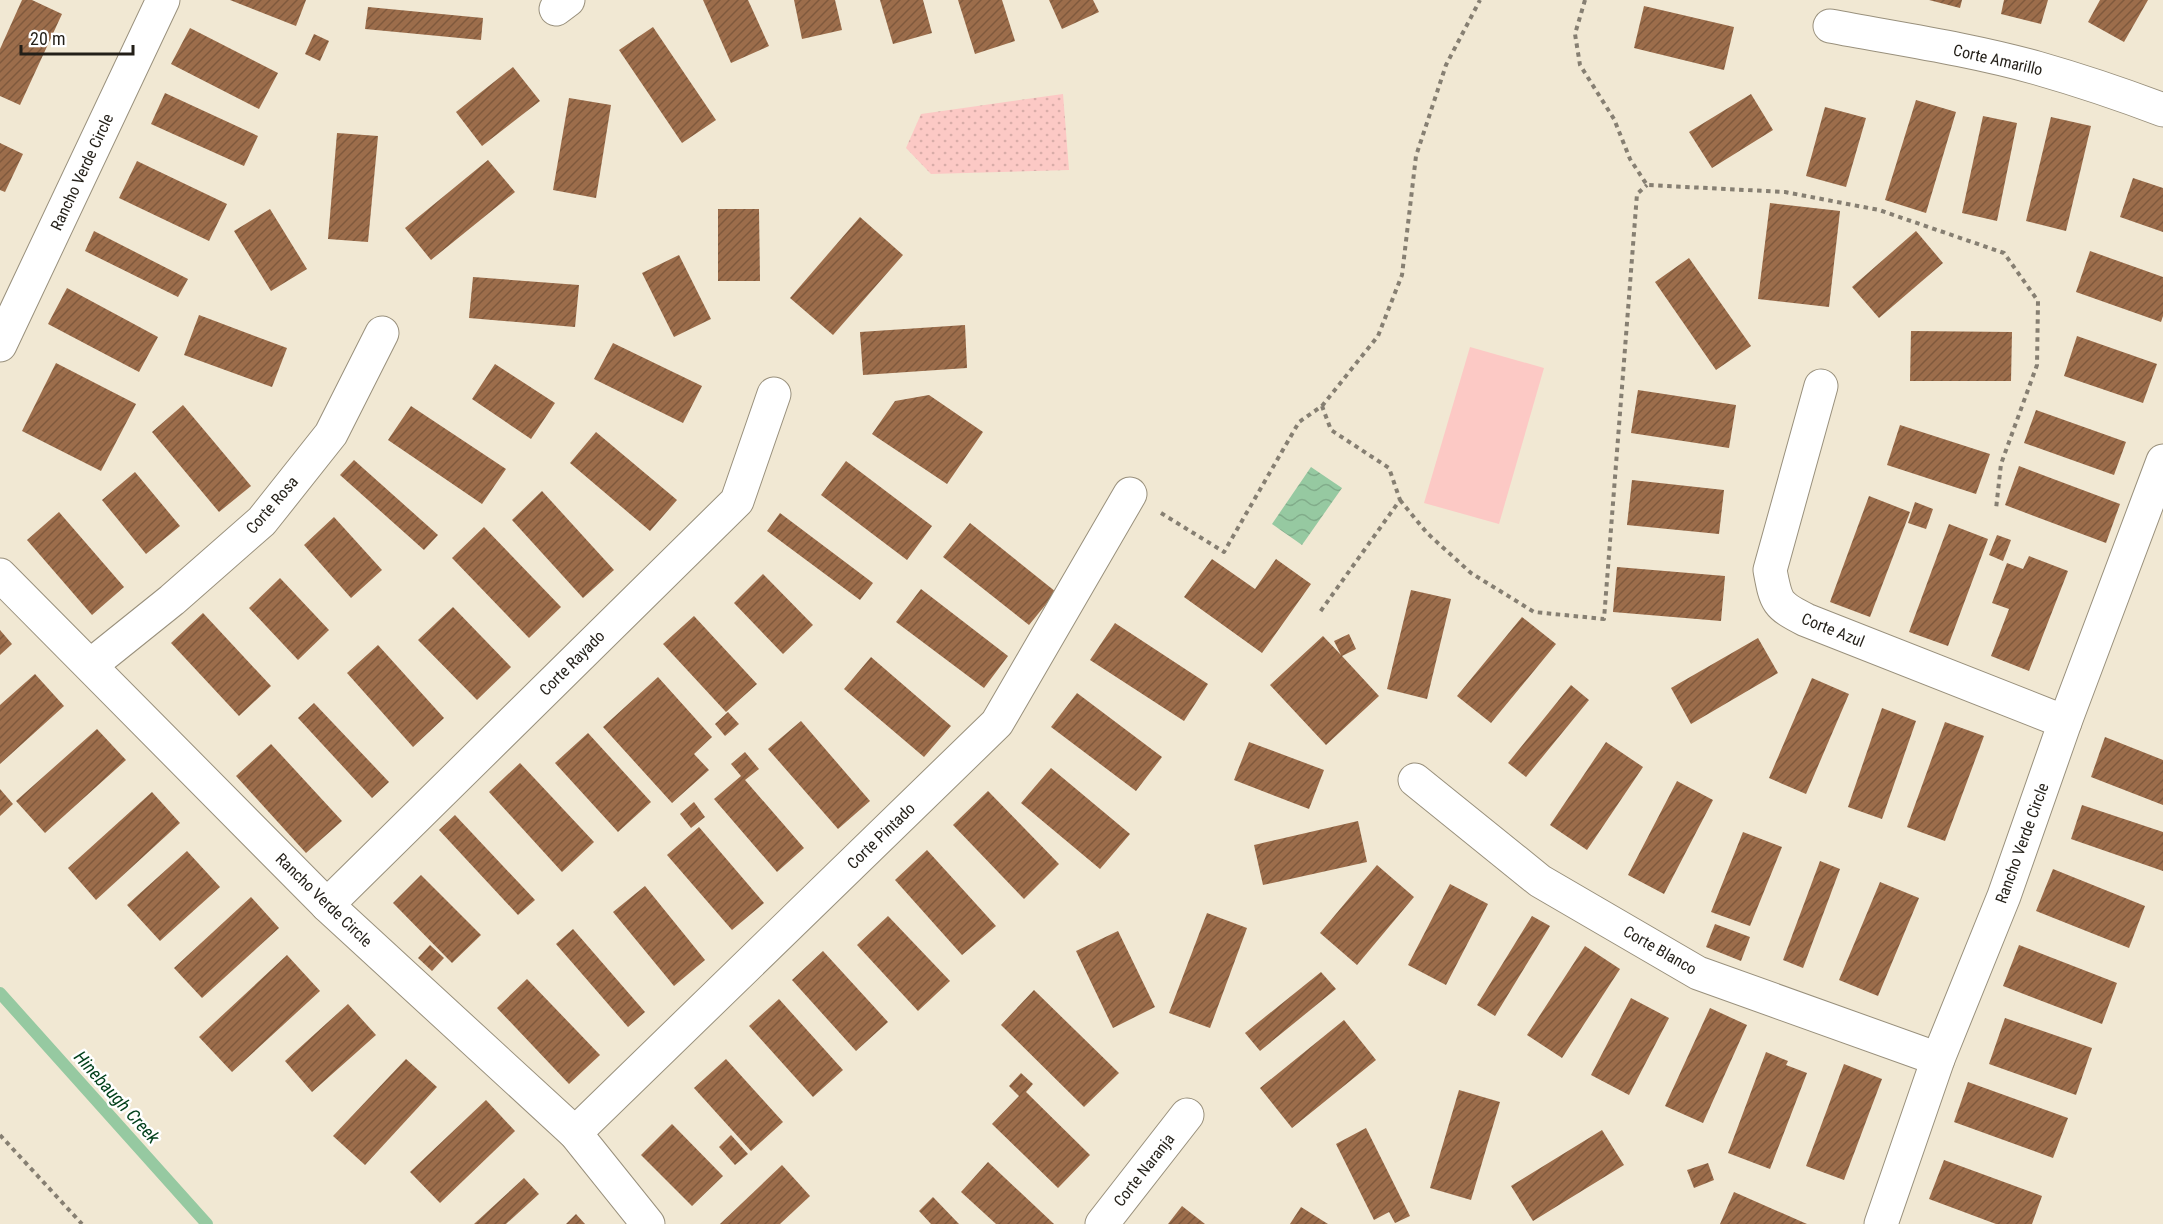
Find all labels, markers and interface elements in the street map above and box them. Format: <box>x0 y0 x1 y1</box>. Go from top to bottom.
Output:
scale bar <box>21 18 134 56</box>
text: 20 m <box>30 28 65 49</box>
street label: Corte Amarillo <box>1951 40 2045 80</box>
street label: Rancho Verde Circle <box>47 111 117 233</box>
street label: Corte Rosa <box>242 472 302 538</box>
street label: Corte Azul <box>1799 609 1867 651</box>
street label: Corte Rayado <box>535 626 609 700</box>
street label: Rancho Verde Circle <box>1991 780 2053 906</box>
street label: Corte Pintado <box>843 799 919 873</box>
street label: Rancho Verde Circle <box>272 849 376 951</box>
street label: Corte Blanco <box>1620 921 1700 979</box>
water label: Hinebaugh Creek <box>70 1046 165 1148</box>
street label: Corte Naranja <box>1110 1130 1178 1210</box>

